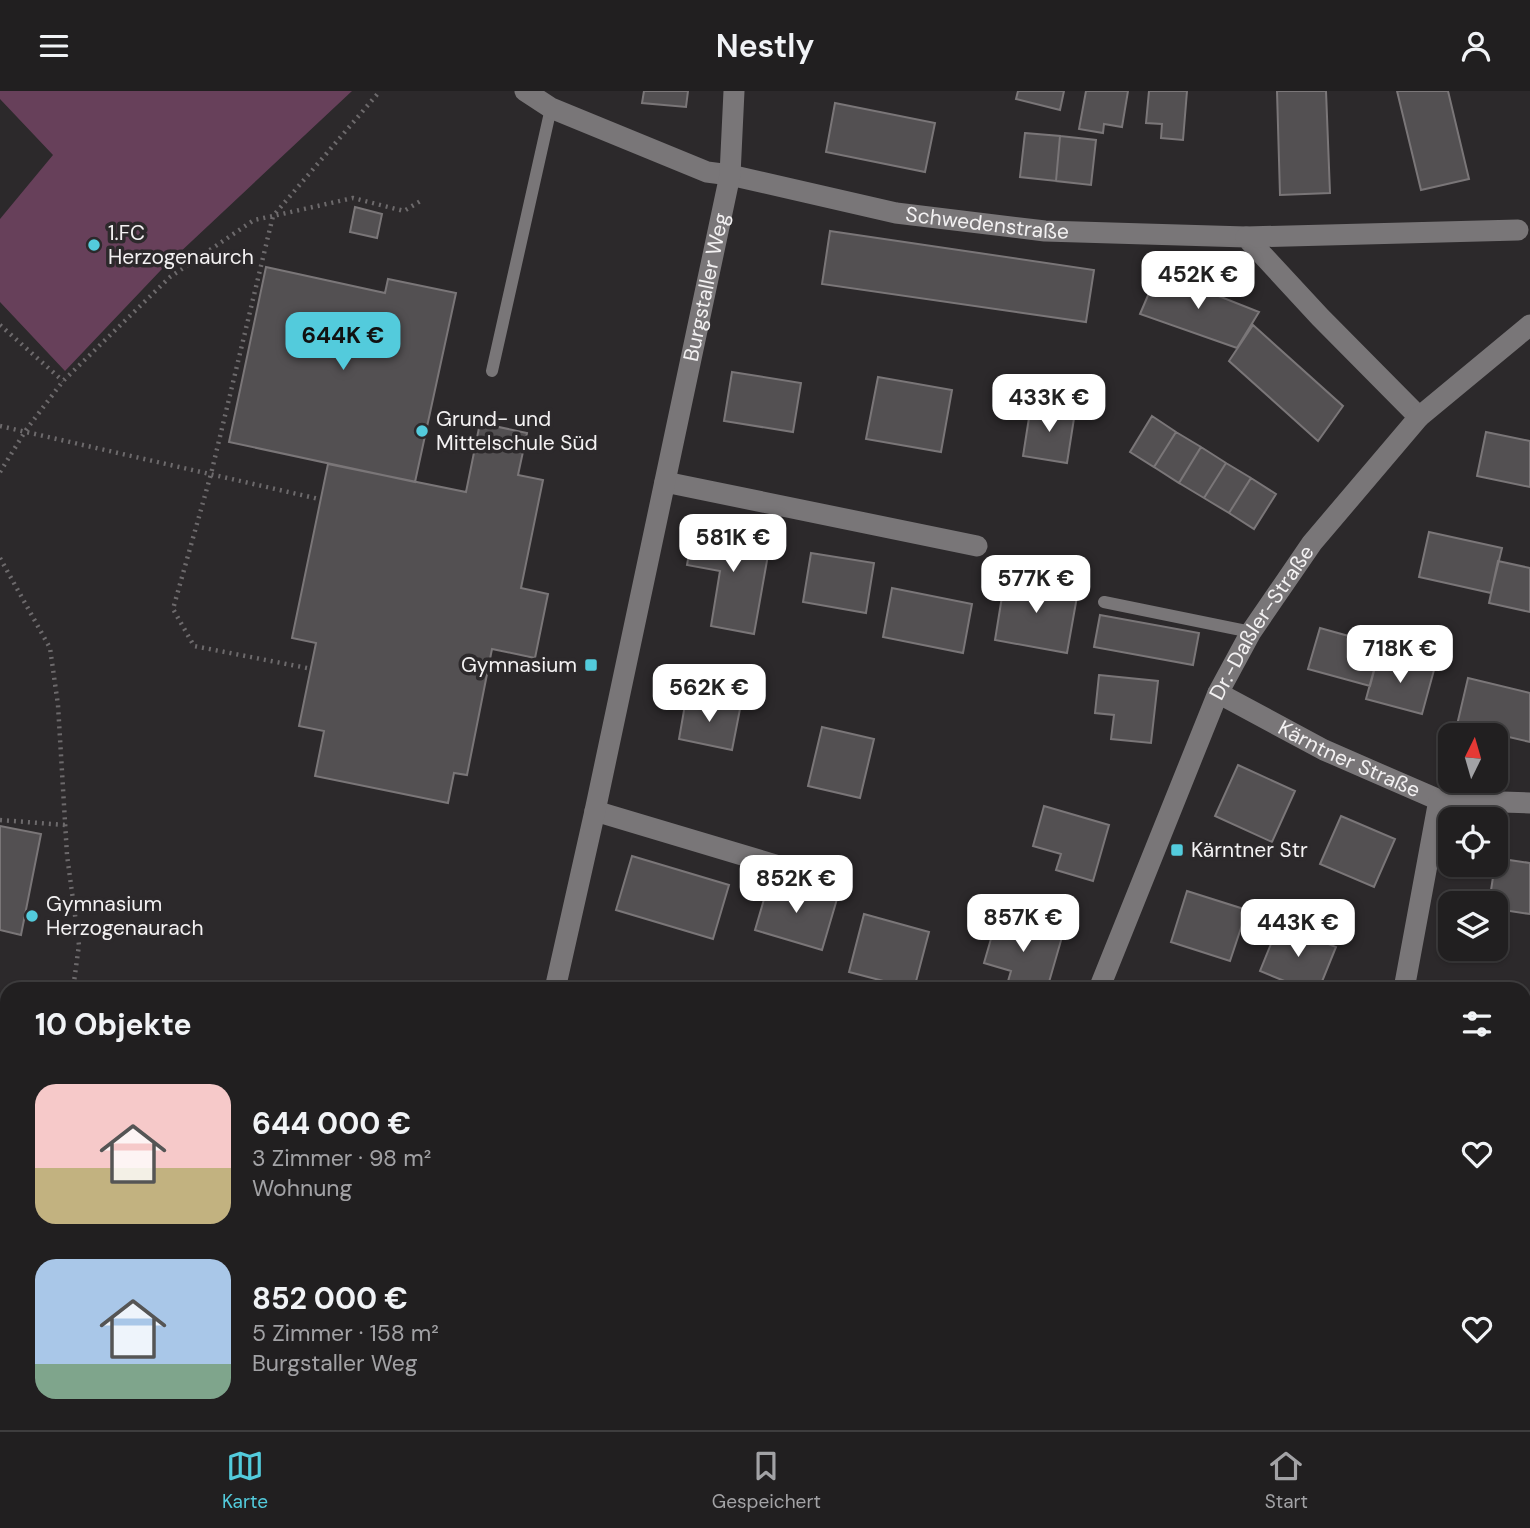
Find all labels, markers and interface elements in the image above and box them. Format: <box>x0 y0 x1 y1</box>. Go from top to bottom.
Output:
text: Nestly <box>716 25 814 67</box>
icon: menu <box>35 27 73 65</box>
icon: person <box>1457 27 1495 65</box>
street label: Schwedenstraße <box>904 200 1069 246</box>
street label: Burgstaller Weg <box>677 210 736 364</box>
place label: 1.FC Herzogenaurch <box>108 219 254 271</box>
marker: 1.FC Herzogenaurch <box>86 237 102 253</box>
pin: 452K € <box>1141 251 1255 311</box>
text: 452K € <box>1158 259 1238 289</box>
pin: 644K € <box>286 313 400 372</box>
text: 644K € <box>301 320 385 350</box>
pin: 433K € <box>992 375 1106 434</box>
text: 433K € <box>1008 382 1090 412</box>
place label: Grund- und Mittelschule Süd <box>436 405 598 457</box>
marker: Grund- und Mittelschule Süd <box>414 423 430 439</box>
pin: 581K € <box>676 515 790 574</box>
text: 581K € <box>695 522 771 552</box>
street label: Dr.-Daßler-Straße <box>1203 540 1320 705</box>
pin: 577K € <box>979 555 1093 615</box>
text: 577K € <box>997 563 1075 593</box>
pin: 718K € <box>1343 625 1457 685</box>
text: 718K € <box>1363 633 1437 663</box>
place label: Gymnasium <box>461 651 577 679</box>
marker: Gymnasium <box>583 657 599 673</box>
pin: 562K € <box>652 665 766 724</box>
text: 562K € <box>669 672 749 702</box>
street label: Kärntner Straße <box>1273 714 1425 804</box>
north arrow <box>1438 723 1508 793</box>
map controls <box>1438 723 1508 961</box>
button: locate <box>1438 807 1508 877</box>
place label: Kärntner Str <box>1191 836 1308 864</box>
marker: Kärntner Str <box>1169 842 1185 858</box>
pin: 852K € <box>739 855 853 915</box>
text: 852K € <box>756 863 836 893</box>
place label: Gymnasium Herzogenaurach <box>46 890 204 942</box>
button: layers <box>1438 891 1508 961</box>
pin: 857K € <box>966 895 1080 954</box>
pin: 443K € <box>1241 899 1355 959</box>
text: 857K € <box>983 902 1063 932</box>
text: 443K € <box>1257 907 1339 937</box>
marker: Gymnasium Herzogenaurach <box>24 908 40 924</box>
text: 10 Objekte <box>35 1005 192 1044</box>
icon: filters <box>1458 1005 1496 1043</box>
text: 644 000 € <box>252 1104 411 1143</box>
icon: home <box>91 1112 175 1196</box>
icon: heart <box>1458 1135 1496 1173</box>
text: 3 Zimmer · 98 m² <box>252 1143 431 1173</box>
text: Wohnung <box>252 1173 352 1203</box>
text: 852 000 € <box>252 1279 408 1318</box>
icon: home <box>91 1287 175 1371</box>
icon: heart <box>1458 1310 1496 1348</box>
text: 5 Zimmer · 158 m² <box>252 1318 439 1348</box>
text: Burgstaller Weg <box>252 1348 418 1378</box>
tab: Karte <box>222 1447 268 1514</box>
tab: Gespeichert <box>712 1447 821 1514</box>
tab: Start <box>1265 1447 1308 1514</box>

